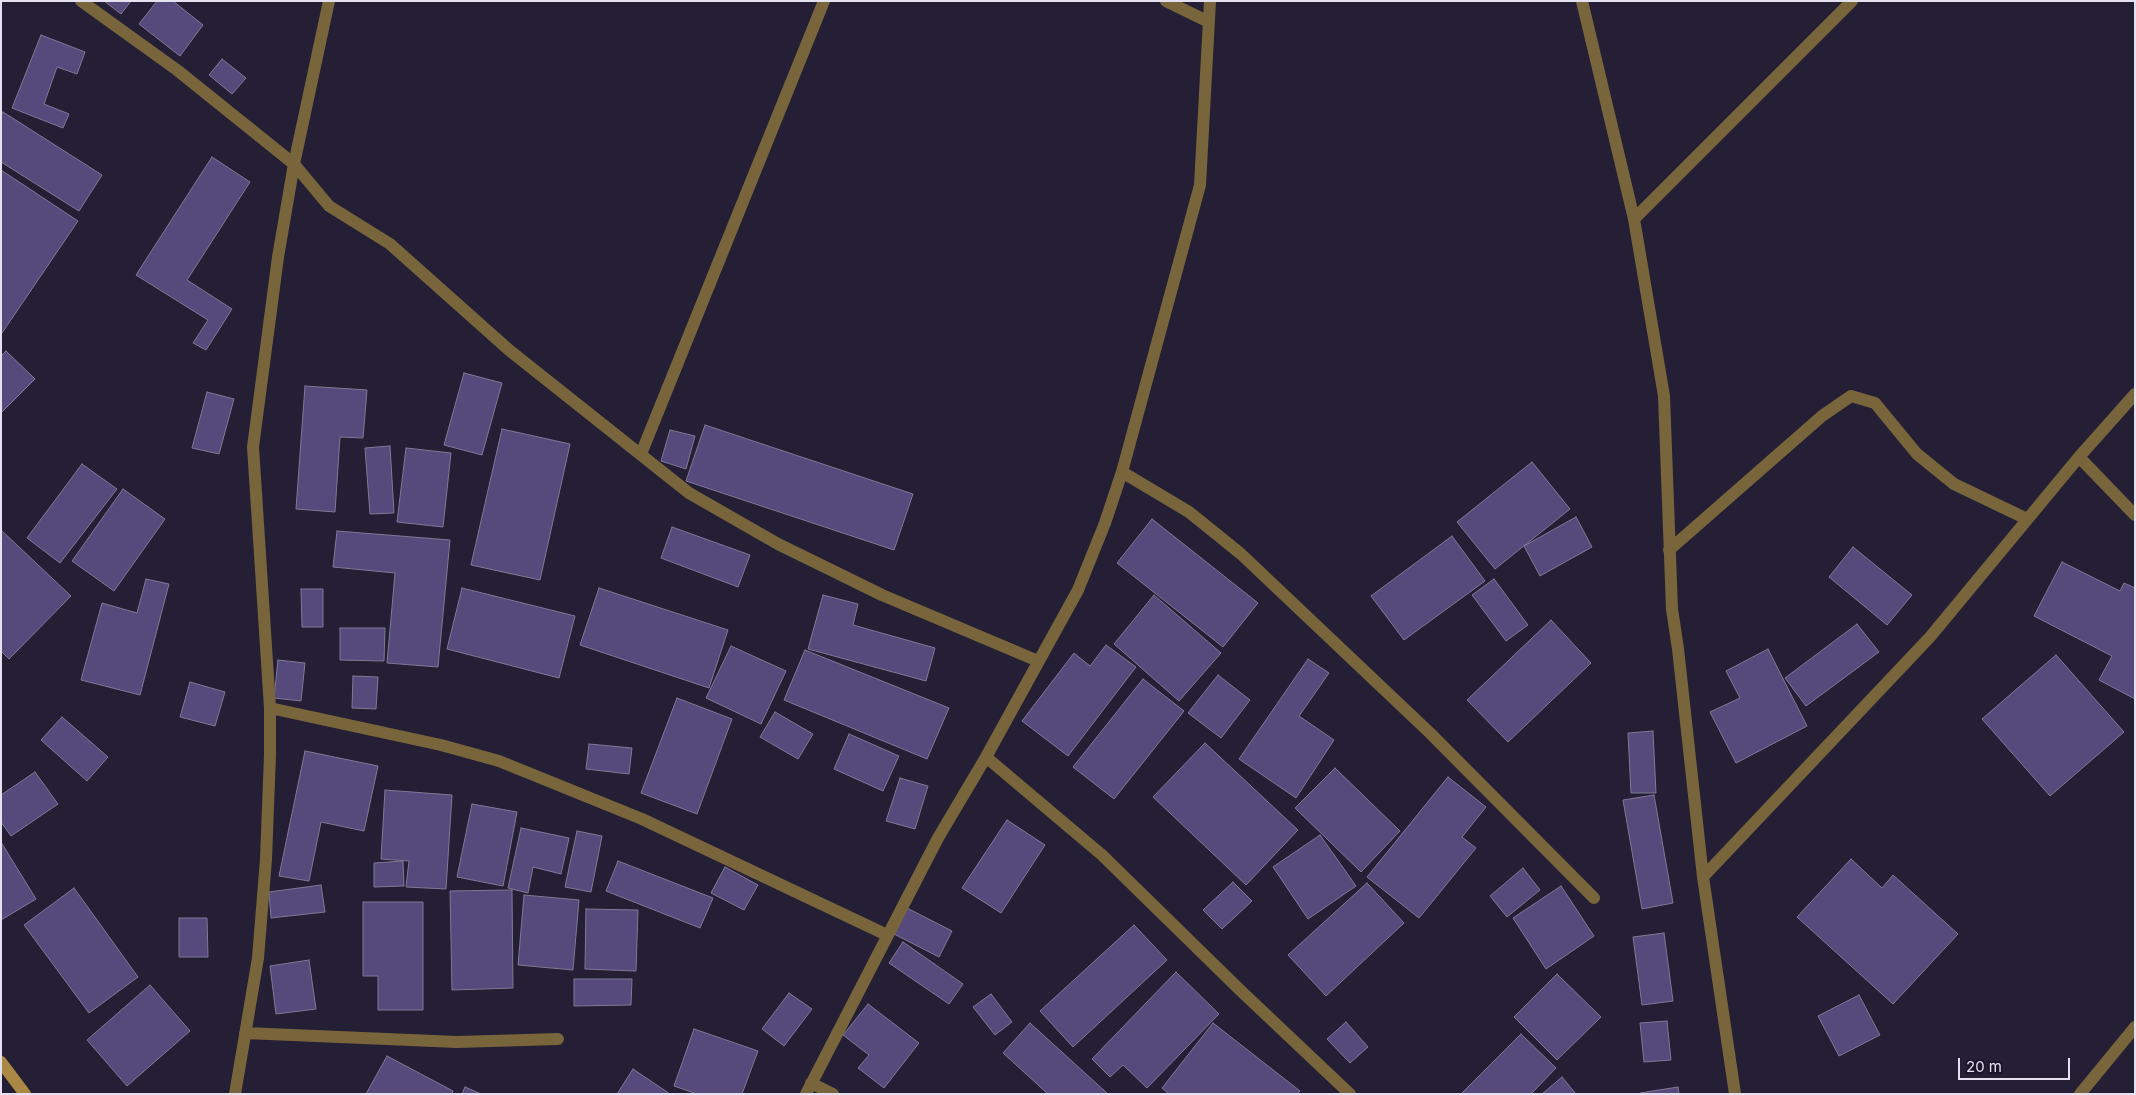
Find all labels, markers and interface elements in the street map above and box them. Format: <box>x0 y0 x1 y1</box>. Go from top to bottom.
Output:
scale bar <box>1961 1048 2074 1080</box>
text: 20 m <box>1966 1057 2002 1076</box>

